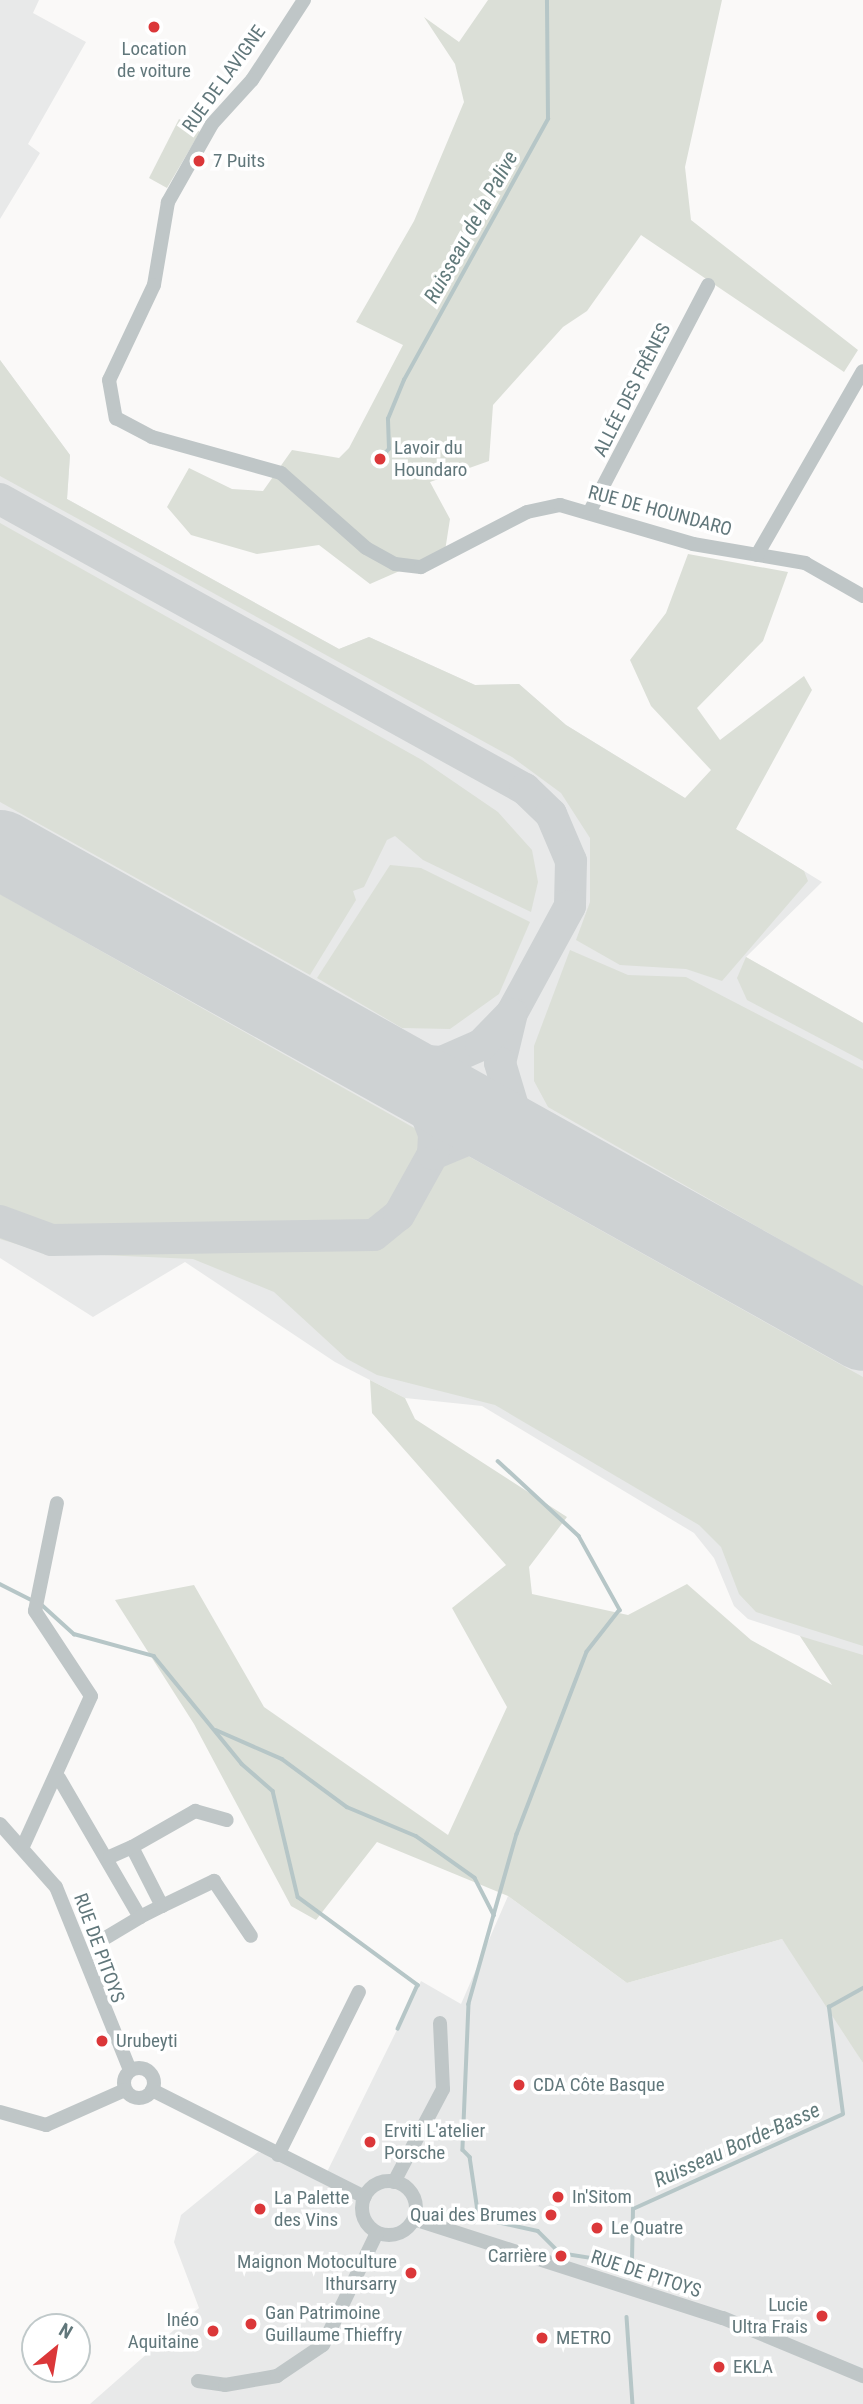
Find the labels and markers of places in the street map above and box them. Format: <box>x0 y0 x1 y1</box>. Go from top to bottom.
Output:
marker: Location de voiture <box>146 19 162 35</box>
place label: Location de voiture <box>117 38 191 82</box>
place label: 7 Puits <box>213 150 265 172</box>
marker: 7 Puits <box>191 153 207 169</box>
place label: Lavoir du Houndaro <box>394 437 467 481</box>
marker: Lavoir du Houndaro <box>372 451 388 467</box>
place label: Urubeyti <box>116 2030 178 2052</box>
marker: Urubeyti <box>94 2033 110 2049</box>
place label: CDA Côte Basque <box>533 2074 665 2096</box>
marker: CDA Côte Basque <box>511 2077 527 2093</box>
place label: Erviti L'atelier Porsche <box>384 2120 485 2164</box>
marker: Erviti L'atelier Porsche <box>362 2134 378 2150</box>
place label: In'Sitom <box>572 2186 632 2208</box>
place label: La Palette des Vins <box>274 2187 349 2231</box>
marker: In'Sitom <box>550 2189 566 2205</box>
marker: La Palette des Vins <box>252 2201 268 2217</box>
place label: Quai des Brumes <box>410 2204 537 2226</box>
marker: Quai des Brumes <box>543 2207 559 2223</box>
place label: Le Quatre <box>611 2217 683 2239</box>
marker: Le Quatre <box>589 2220 605 2236</box>
place label: Carrière <box>488 2245 547 2267</box>
marker: Carrière <box>553 2248 569 2264</box>
place label: Maignon Motoculture Ithursarry <box>237 2251 397 2295</box>
marker: Maignon Motoculture Ithursarry <box>403 2265 419 2281</box>
place label: Lucie Ultra Frais <box>732 2294 808 2338</box>
place label: Gan Patrimoine Guillaume Thieffry <box>265 2302 403 2346</box>
marker: Lucie Ultra Frais <box>814 2308 830 2324</box>
place label: Inéo Aquitaine <box>128 2309 199 2353</box>
marker: Gan Patrimoine Guillaume Thieffry <box>243 2316 259 2332</box>
marker: Inéo Aquitaine <box>205 2323 221 2339</box>
place label: METRO <box>556 2327 611 2349</box>
marker: METRO <box>534 2330 550 2346</box>
place label: EKLA <box>733 2356 773 2378</box>
marker: EKLA <box>711 2359 727 2375</box>

